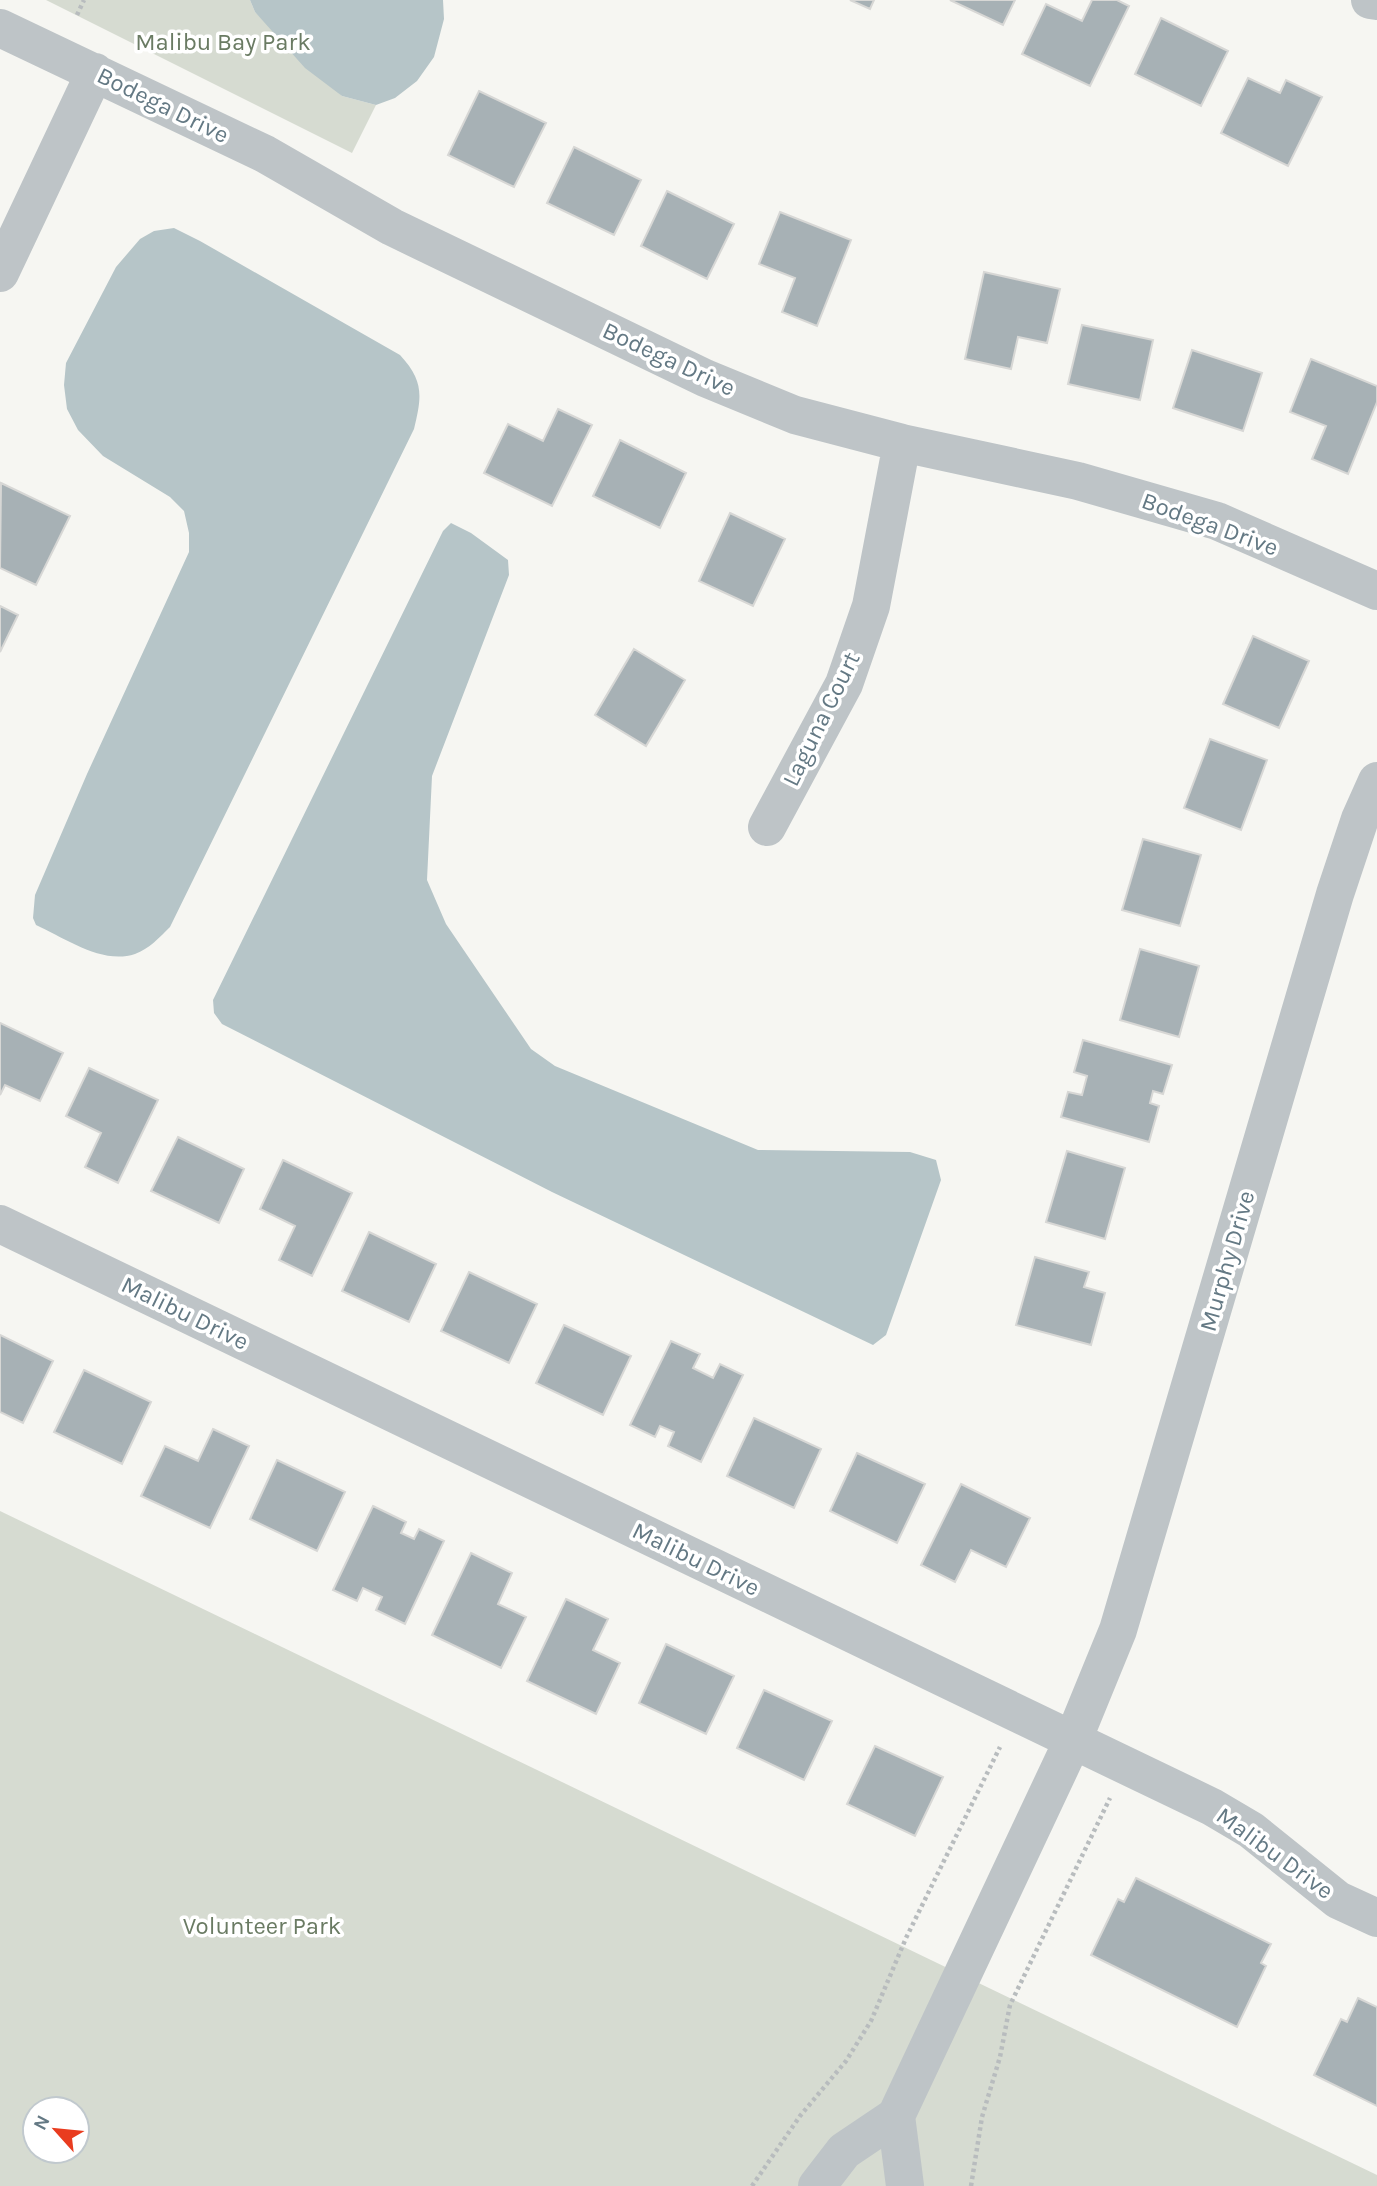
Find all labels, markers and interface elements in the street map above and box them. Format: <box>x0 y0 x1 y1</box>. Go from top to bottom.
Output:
park label: Malibu Bay Park <box>135 28 311 56</box>
street label: Bodega Drive <box>93 61 233 149</box>
street label: Bodega Drive <box>598 316 740 402</box>
street label: Bodega Drive <box>1138 486 1282 562</box>
street label: Laguna Court <box>776 647 866 791</box>
street label: Murphy Drive <box>1194 1187 1260 1335</box>
street label: Malibu Drive <box>117 1270 253 1356</box>
street label: Malibu Drive <box>628 1516 764 1602</box>
street label: Malibu Drive <box>1211 1801 1339 1905</box>
park label: Volunteer Park <box>183 1912 341 1940</box>
north arrow <box>21 2095 91 2165</box>
text: N <box>29 2112 55 2134</box>

